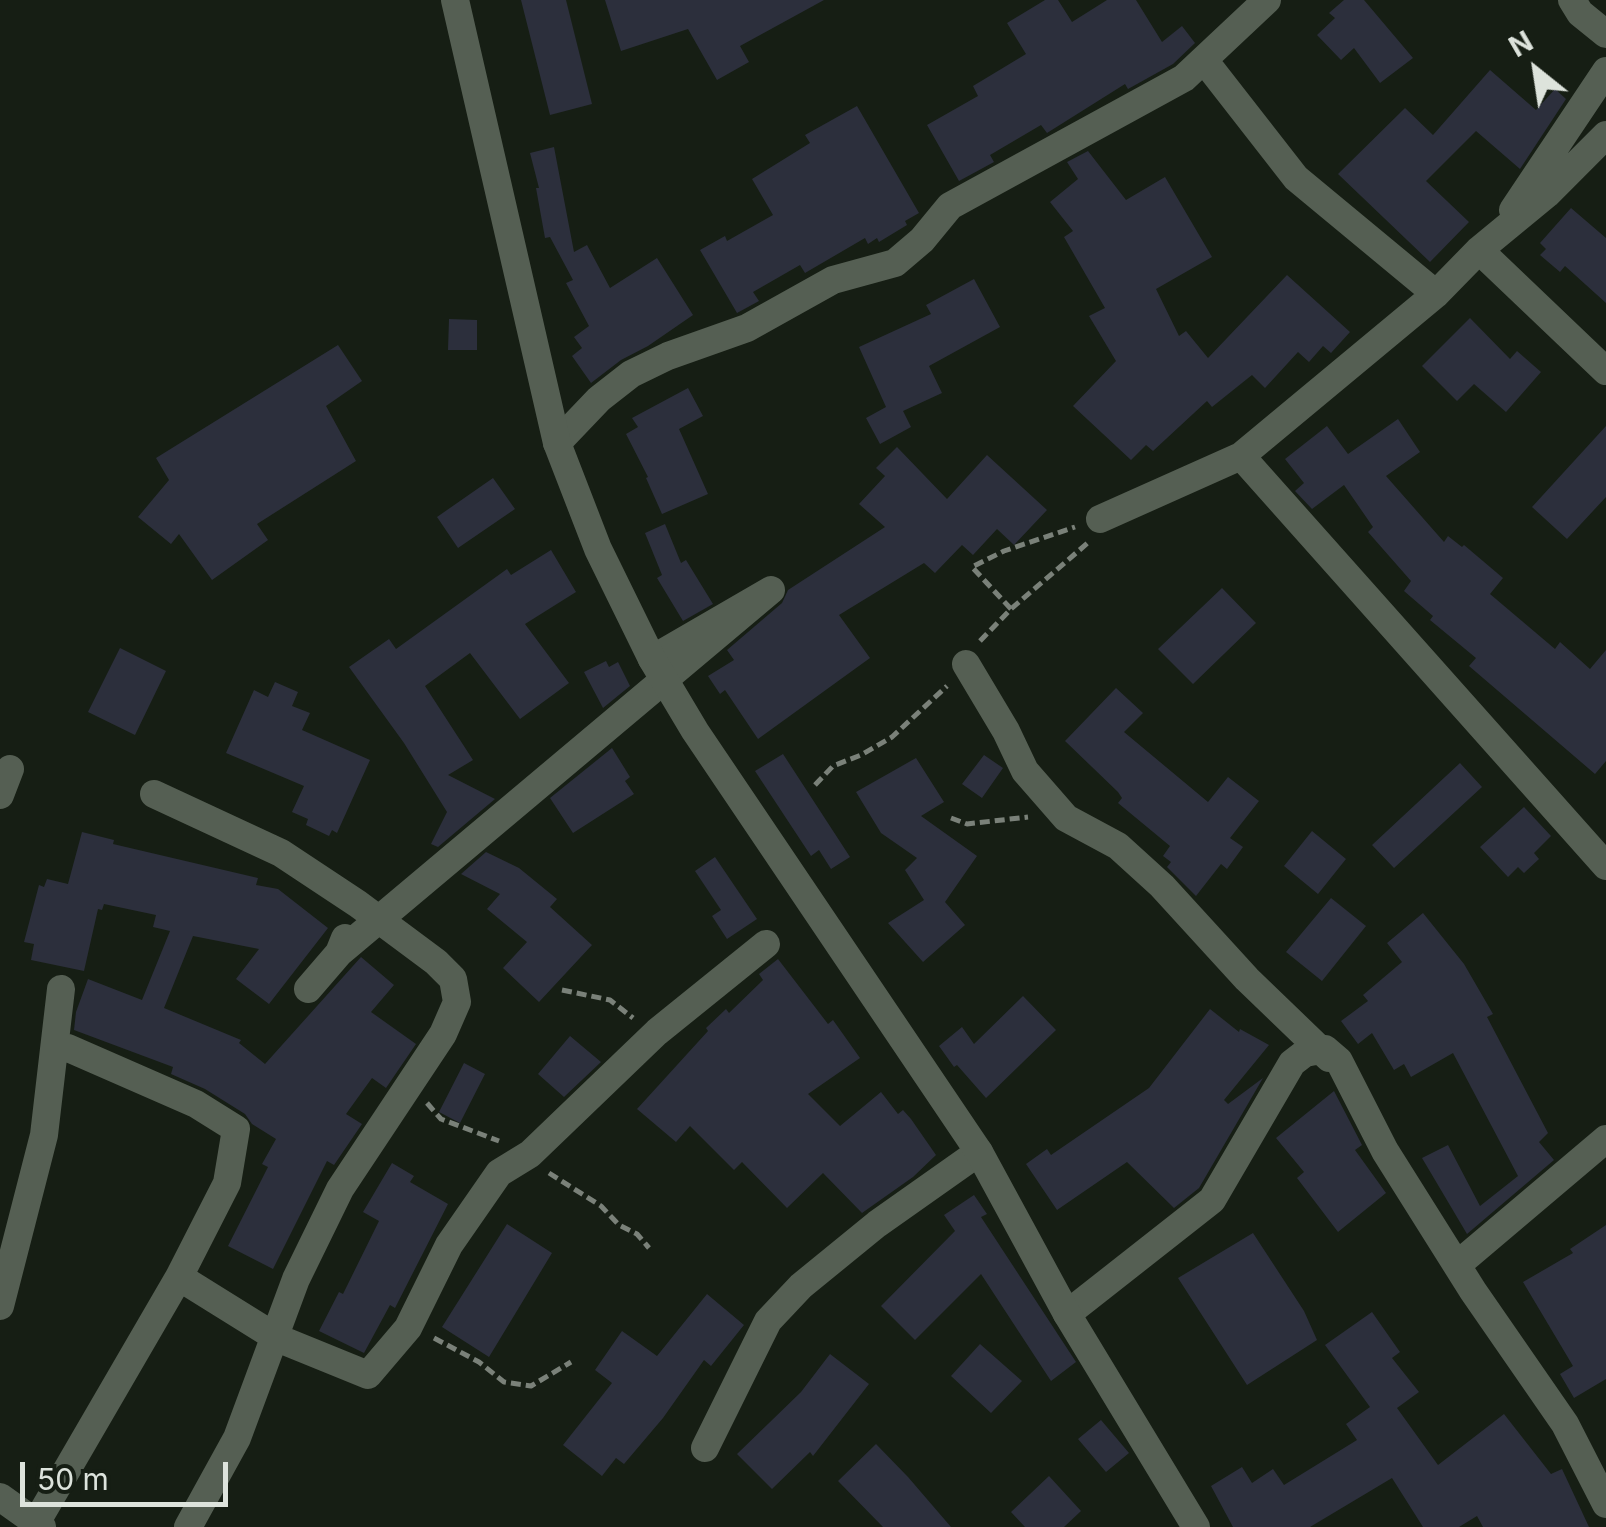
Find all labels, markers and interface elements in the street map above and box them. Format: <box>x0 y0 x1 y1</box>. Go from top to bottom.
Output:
north arrow <box>1486 20 1586 120</box>
text: N <box>1503 24 1539 64</box>
scale bar <box>25 1442 232 1504</box>
text: 50 m <box>37 1461 109 1497</box>

